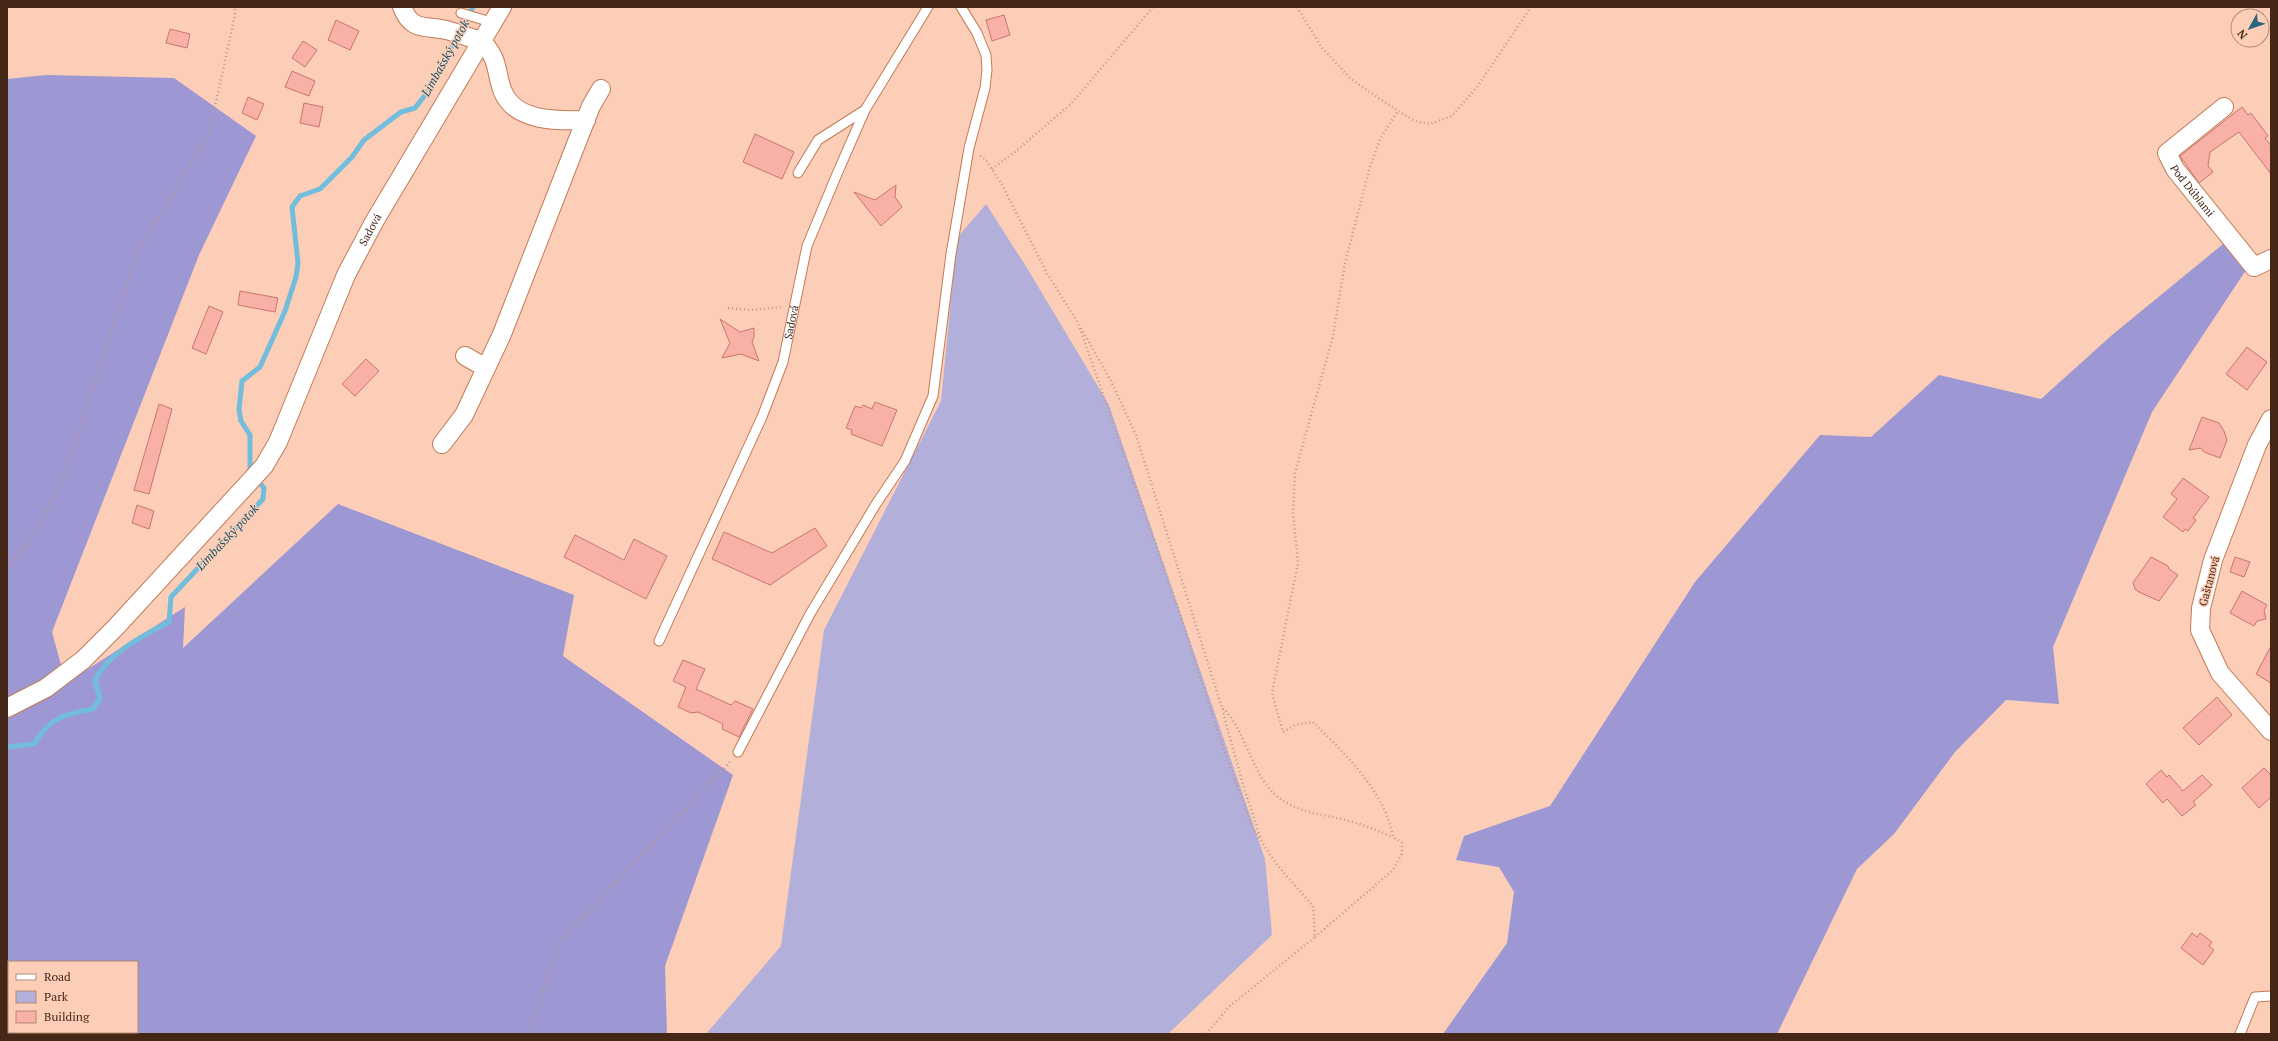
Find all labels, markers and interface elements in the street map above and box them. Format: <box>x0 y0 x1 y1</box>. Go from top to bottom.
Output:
north arrow <box>2230 8 2270 48</box>
water label: Limbašský potok <box>417 17 472 100</box>
text: N <box>2234 26 2250 42</box>
street label: Pod Dúblami <box>2167 163 2218 220</box>
street label: Sadová <box>356 211 385 248</box>
street label: Sadová <box>781 303 802 341</box>
water label: Limbašský potok <box>192 501 262 574</box>
street label: Gaštanová <box>2196 554 2222 607</box>
legend <box>8 961 138 1033</box>
text: Road <box>44 969 71 984</box>
text: Park <box>44 989 69 1004</box>
text: Building <box>44 1009 90 1024</box>

